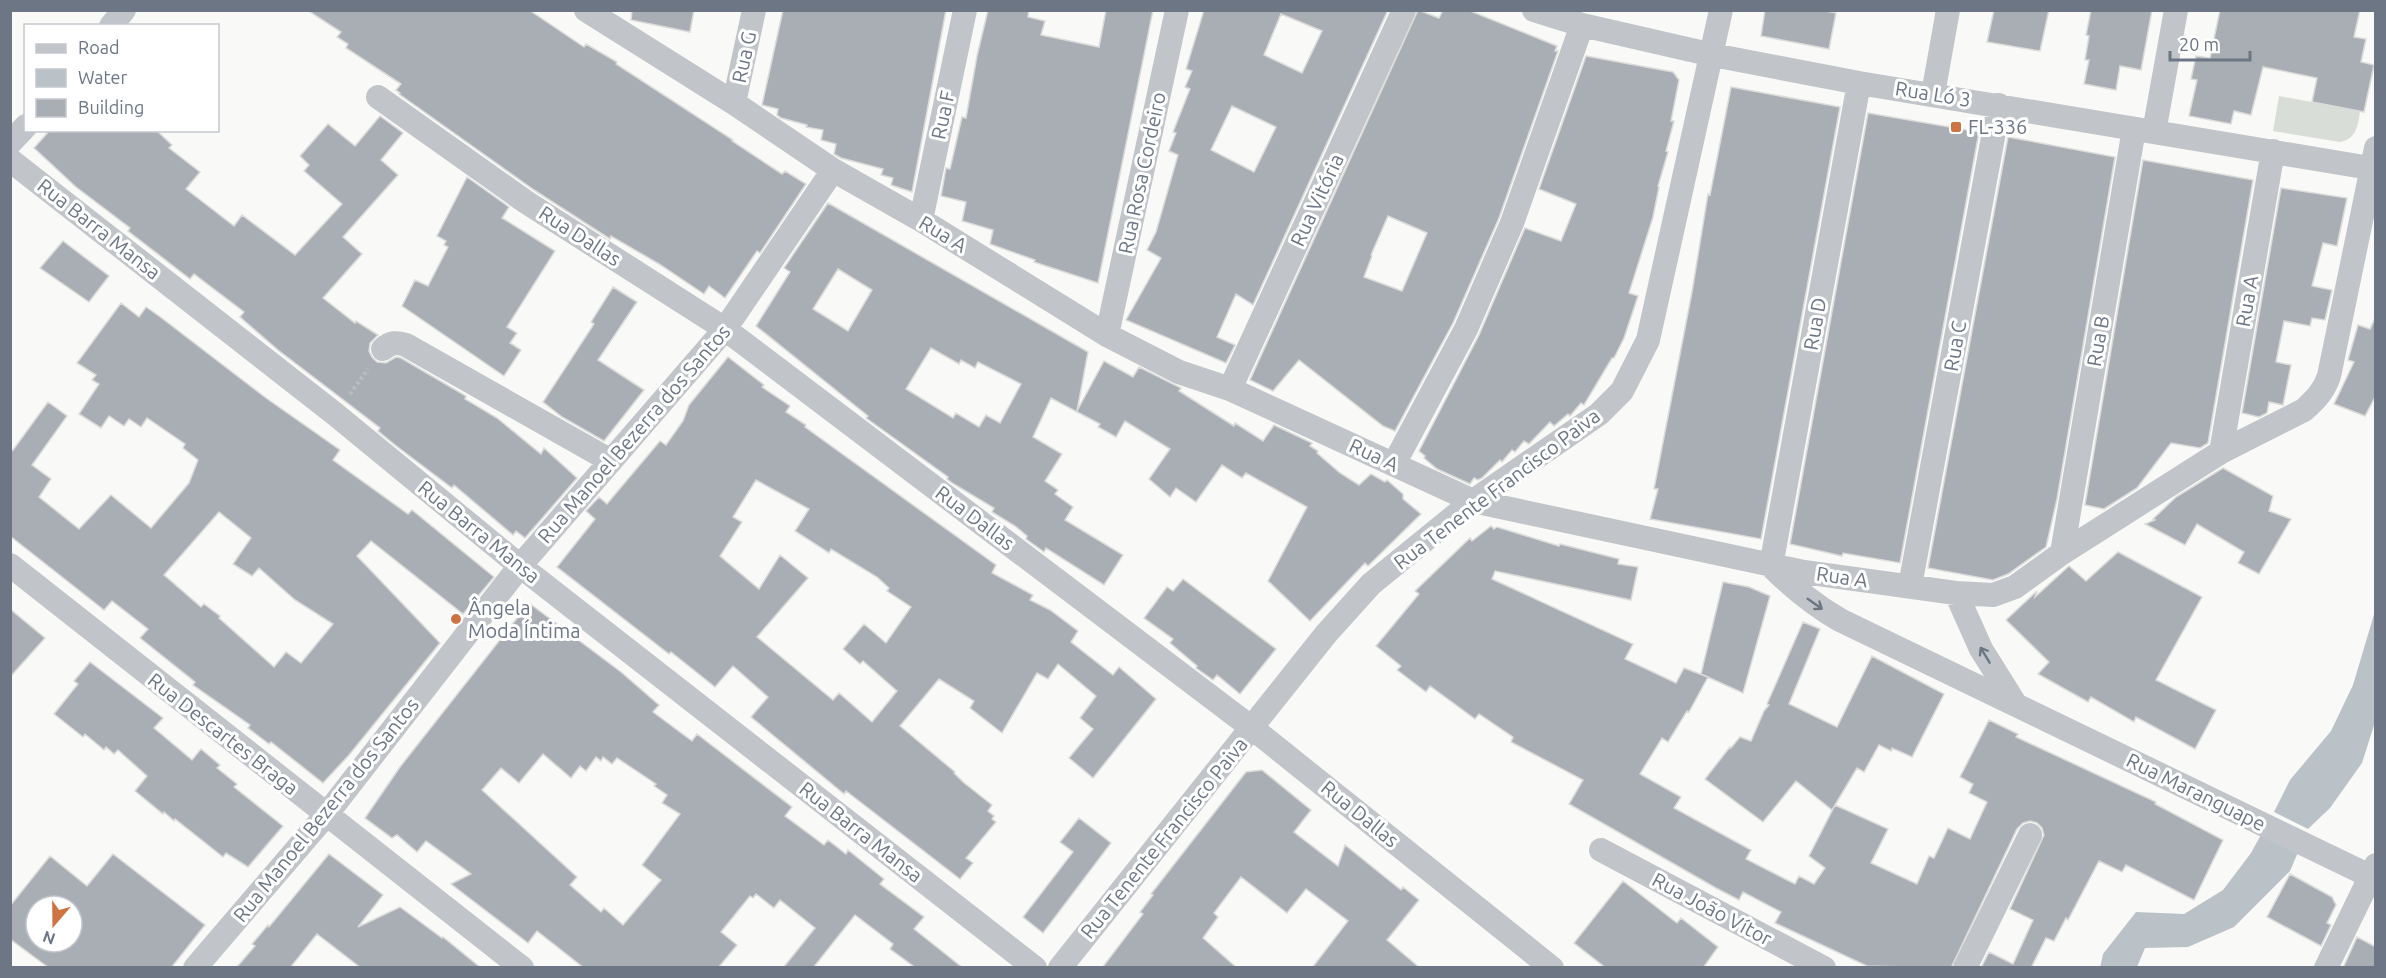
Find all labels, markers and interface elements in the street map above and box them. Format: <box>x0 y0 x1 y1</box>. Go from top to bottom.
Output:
legend <box>24 24 219 132</box>
scale bar <box>2170 24 2250 62</box>
street label: Rua G <box>727 29 760 85</box>
text: 20 m <box>2179 34 2219 54</box>
text: Road <box>78 37 120 57</box>
text: Water <box>78 67 128 87</box>
street label: Rua Ló 3 <box>1894 76 1973 111</box>
street label: Rua F <box>926 88 959 141</box>
street label: Rua Rosa Cordeiro <box>1113 90 1170 256</box>
text: Building <box>78 97 144 117</box>
place label: FL-336 <box>1968 115 2027 138</box>
marker: FL-336 <box>1949 120 1963 134</box>
street label: Rua Vitória <box>1285 150 1348 250</box>
street label: Rua Barra Mansa <box>33 173 165 284</box>
street label: Rua Dallas <box>535 201 625 270</box>
street label: Rua A <box>915 210 971 257</box>
street label: Rua A <box>2231 273 2262 328</box>
street label: Rua D <box>1799 296 1830 352</box>
street label: Rua B <box>2082 314 2113 368</box>
street label: Rua C <box>1939 319 1970 373</box>
street label: Rua Manoel Bezerra dos Santos <box>533 320 735 547</box>
street label: Rua Tenente Francisco Paiva <box>1389 404 1604 574</box>
street label: Rua A <box>1346 433 1403 476</box>
street label: Rua Barra Mansa <box>414 476 545 588</box>
street label: Rua Dallas <box>931 481 1019 555</box>
street label: Rua A <box>1815 562 1869 591</box>
place label: Ângela Moda Íntima <box>468 596 580 642</box>
one-way arrow <box>1806 598 1822 610</box>
marker: Ângela Moda Íntima <box>449 612 463 626</box>
one-way arrow <box>1979 647 1991 664</box>
street label: Rua Descartes Braga <box>144 668 303 799</box>
street label: Rua Manoel Bezerra dos Santos <box>228 693 423 926</box>
street label: Rua Tenente Francisco Paiva <box>1075 733 1252 943</box>
street label: Rua Maranguape <box>2123 748 2269 835</box>
street label: Rua Barra Mansa <box>795 776 927 887</box>
street label: Rua Dallas <box>1317 776 1404 852</box>
street label: Rua João Vítor <box>1648 867 1776 950</box>
north arrow <box>24 894 84 954</box>
text: N <box>40 928 58 949</box>

